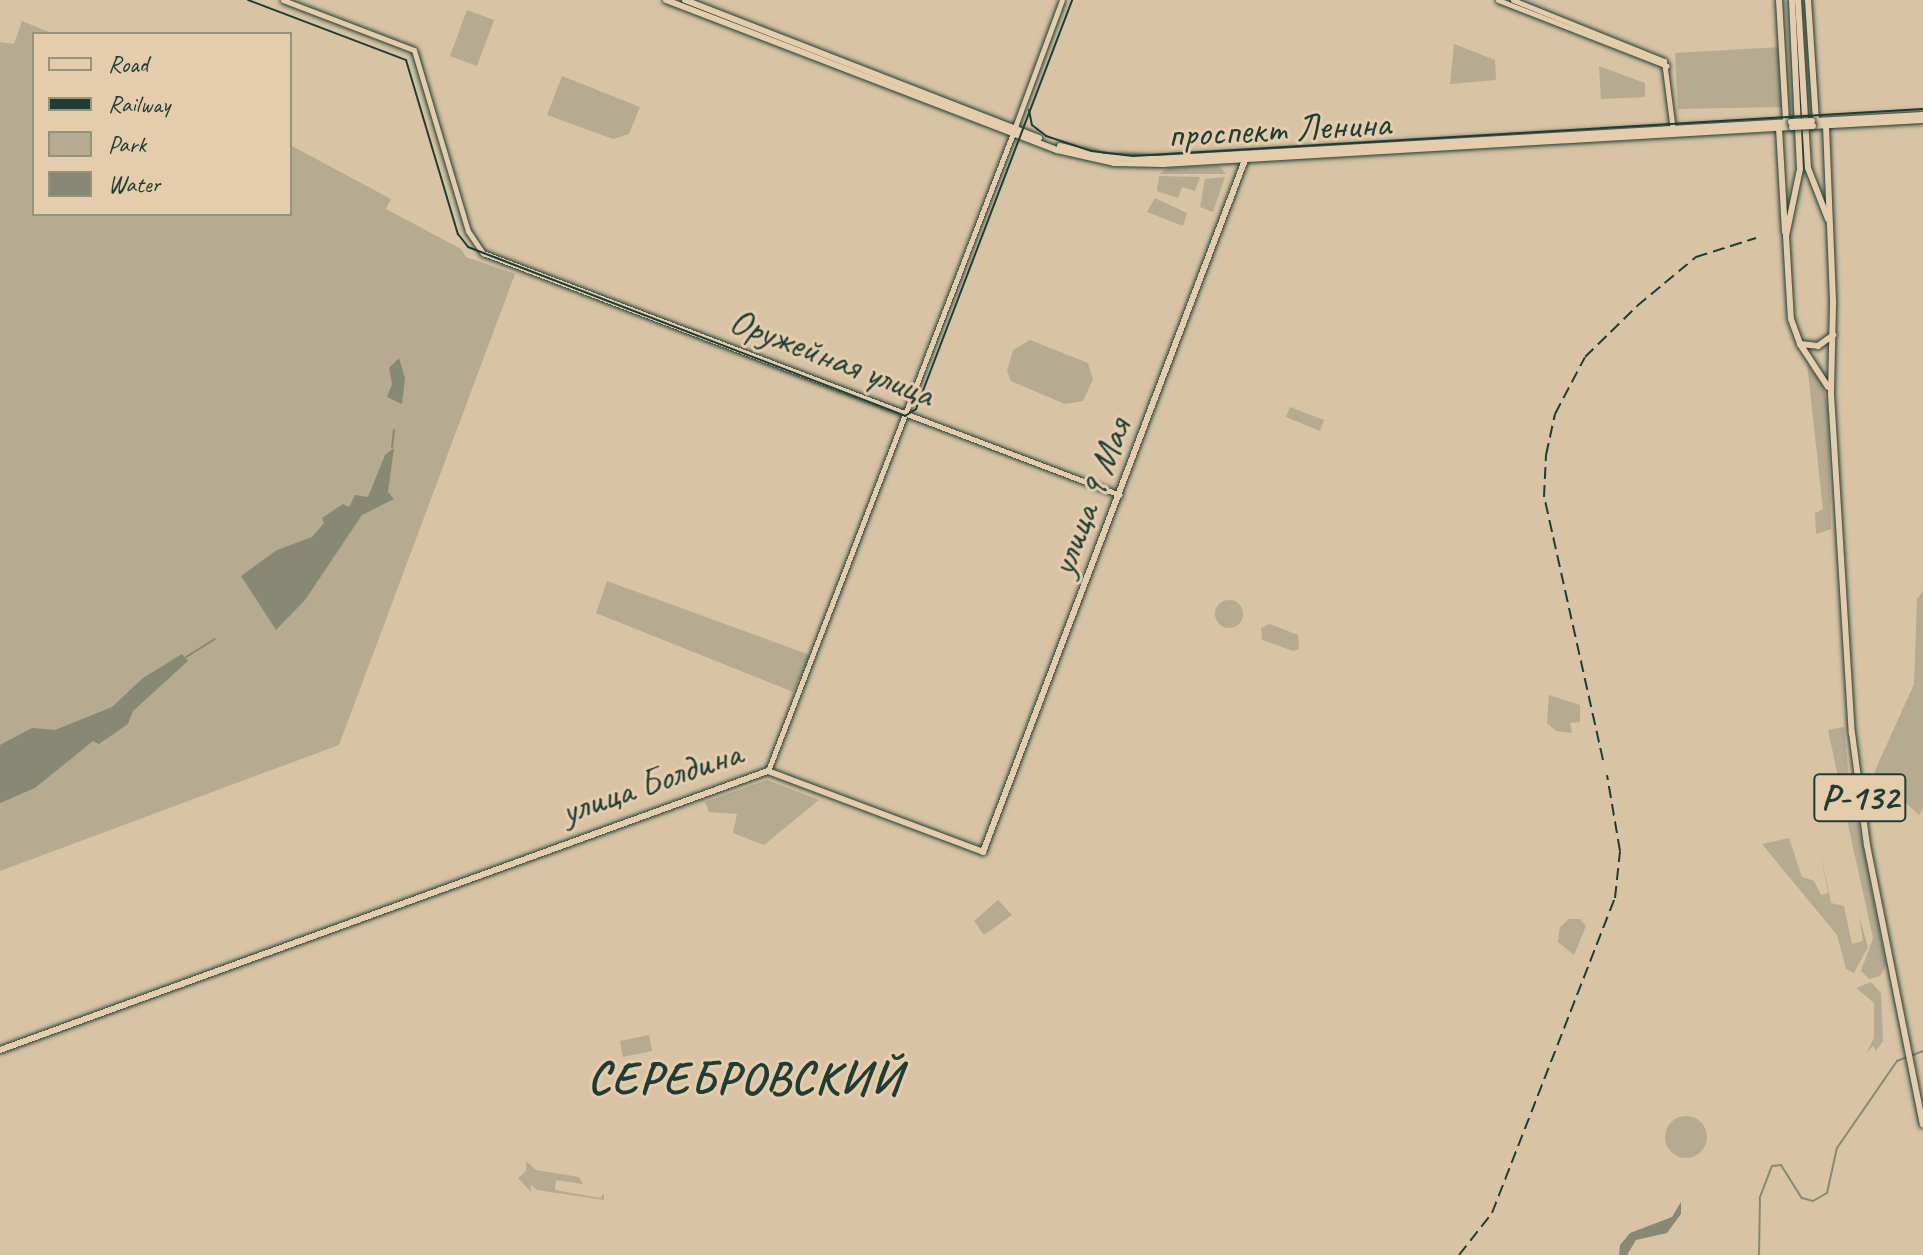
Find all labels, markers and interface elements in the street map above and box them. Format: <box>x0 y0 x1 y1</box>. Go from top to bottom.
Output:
legend <box>32 32 292 216</box>
text: Road <box>108 49 148 79</box>
text: Railway <box>108 89 170 119</box>
street label: проспект Ленина <box>1165 100 1393 158</box>
text: Park <box>108 129 146 159</box>
text: Water <box>108 169 160 199</box>
street label: Оружейная улица <box>721 296 943 418</box>
street label: улица 9 Мая <box>1039 412 1141 582</box>
street label: улица Болдина <box>555 730 747 834</box>
road number: Р-132 <box>1812 766 1908 830</box>
district label: СЕРЕБРОВСКИЙ <box>580 1050 910 1106</box>

